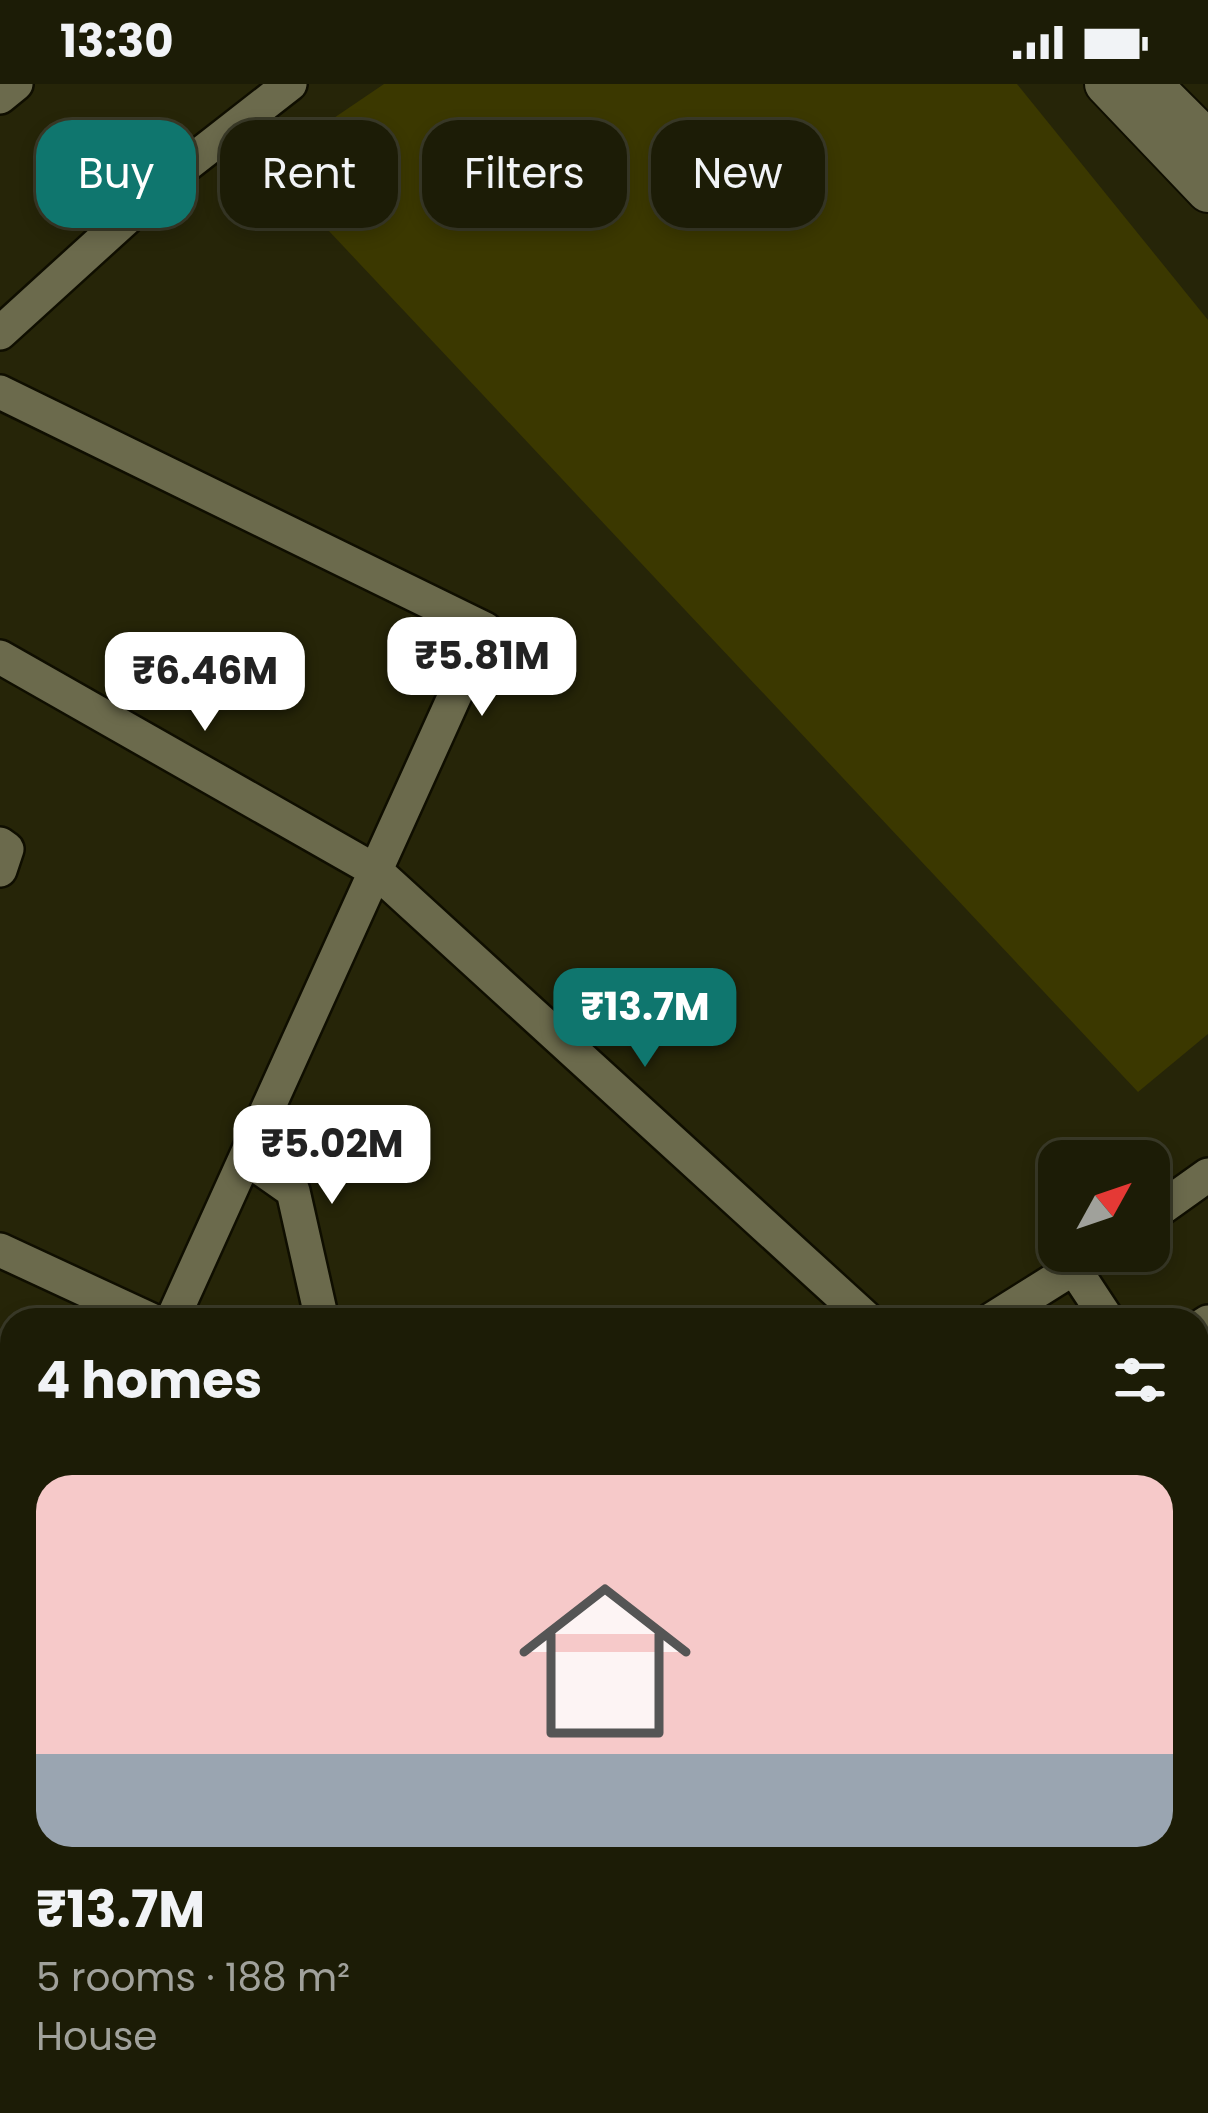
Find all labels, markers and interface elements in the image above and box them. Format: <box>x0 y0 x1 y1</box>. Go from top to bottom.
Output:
text: 13:30 <box>60 10 174 73</box>
chip: Buy <box>36 120 196 228</box>
chip: Rent <box>220 120 398 228</box>
chip: Filters <box>422 120 627 228</box>
chip: New <box>651 120 825 228</box>
pin: ₹5.81M <box>384 617 580 719</box>
text: ₹5.81M <box>414 628 550 683</box>
pin: ₹6.46M <box>107 632 303 734</box>
text: ₹6.46M <box>132 643 278 698</box>
pin: ₹13.7M <box>547 968 743 1070</box>
text: ₹13.7M <box>580 979 710 1034</box>
pin: ₹5.02M <box>234 1105 430 1207</box>
text: ₹5.02M <box>260 1116 404 1171</box>
north arrow <box>1038 1140 1170 1272</box>
map controls <box>1038 1140 1170 1272</box>
text: 4 homes <box>36 1344 262 1416</box>
icon: filters <box>1107 1347 1173 1413</box>
icon: home <box>497 1553 713 1769</box>
text: ₹13.7M <box>36 1873 205 1945</box>
text: 5 rooms · 188 m² <box>36 1950 350 2005</box>
text: House <box>36 2009 157 2064</box>

